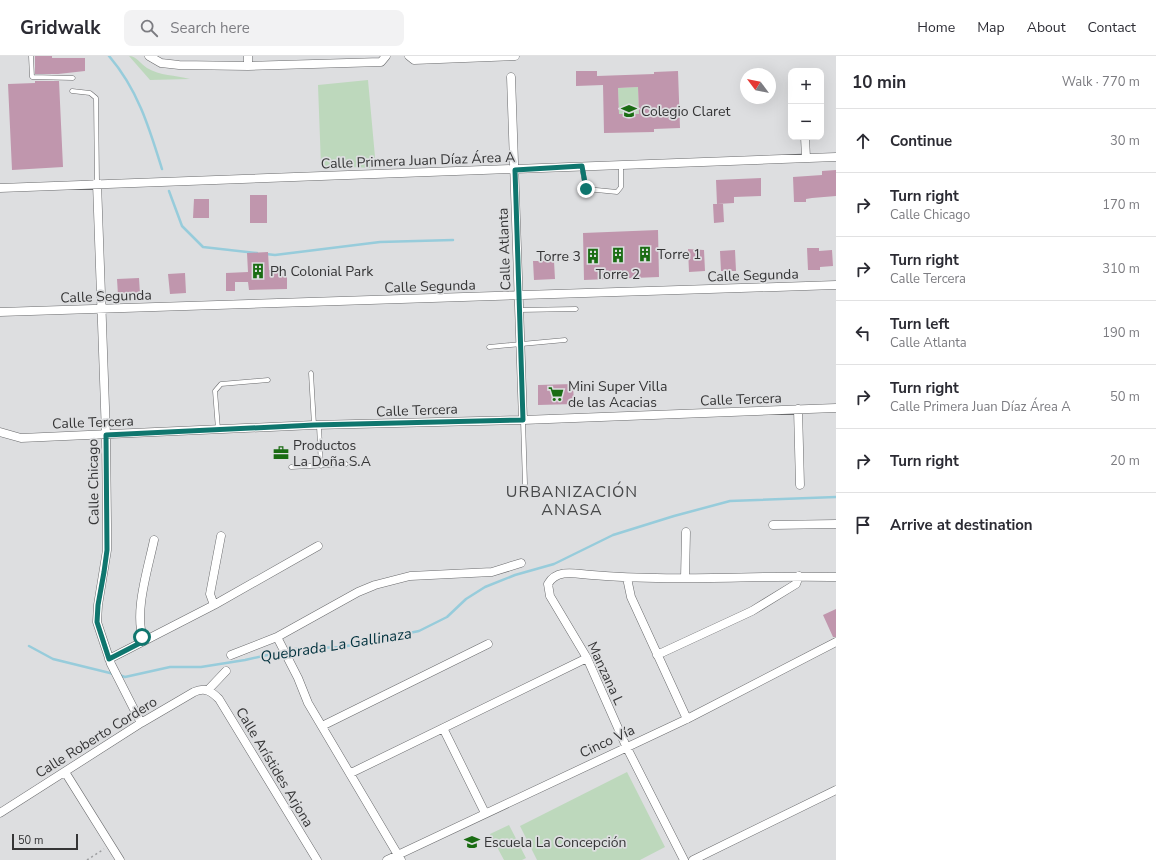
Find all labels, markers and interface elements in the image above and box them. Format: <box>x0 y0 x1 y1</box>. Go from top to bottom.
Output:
search box <box>124 10 404 46</box>
text: Gridwalk <box>20 15 100 41</box>
icon: search <box>138 17 160 39</box>
text: Search here <box>170 18 250 38</box>
text: Home <box>917 18 955 37</box>
text: Map <box>977 18 1005 37</box>
text: About <box>1027 18 1066 37</box>
text: Contact <box>1088 18 1136 37</box>
north arrow <box>740 68 776 104</box>
map controls <box>788 68 824 140</box>
button: + <box>788 68 824 104</box>
text: 10 min <box>852 71 906 94</box>
text: Walk · 770 m <box>1062 73 1140 91</box>
school or university icon: Colegio Claret <box>620 102 638 120</box>
place label: Colegio Claret <box>641 102 730 121</box>
button: − <box>788 104 824 140</box>
icon: ahead <box>852 130 874 152</box>
text: Continue <box>890 131 952 151</box>
text: 30 m <box>1110 132 1140 150</box>
street label: Calle Primera Juan Díaz Área A <box>320 148 516 173</box>
route end <box>577 180 595 198</box>
text: Turn right <box>890 186 959 206</box>
icon: right <box>852 194 874 216</box>
text: 170 m <box>1102 196 1140 214</box>
text: Calle Chicago <box>890 206 970 224</box>
street label: Calle Atlanta <box>494 207 515 291</box>
building icon: Torre 1 <box>636 245 654 263</box>
place label: Torre 1 <box>657 245 702 264</box>
building icon: Torre 2 <box>609 246 627 264</box>
place label: Torre 3 <box>536 247 581 266</box>
building icon: Torre 3 <box>584 247 602 265</box>
text: Turn right <box>890 250 959 270</box>
icon: right <box>852 258 874 280</box>
text: 310 m <box>1102 260 1140 278</box>
building icon: Ph Colonial Park <box>249 262 267 280</box>
place label: Ph Colonial Park <box>270 262 374 281</box>
street label: Calle Segunda <box>707 264 799 287</box>
place label: Torre 2 <box>596 265 640 284</box>
text: Calle Tercera <box>890 270 966 288</box>
street label: Calle Segunda <box>384 275 476 298</box>
street label: Calle Segunda <box>60 285 152 308</box>
text: Turn left <box>890 314 949 334</box>
icon: left <box>852 322 874 344</box>
text: 190 m <box>1102 324 1140 342</box>
text: Calle Atlanta <box>890 334 967 352</box>
place label: Mini Super Villa de las Acacias <box>568 377 667 412</box>
text: Turn right <box>890 378 959 398</box>
supermarket icon: Mini Super Villa de las Acacias <box>547 385 565 403</box>
icon: right <box>852 386 874 408</box>
text: 50 m <box>1110 388 1140 406</box>
street label: Calle Tercera <box>700 389 782 410</box>
text: Calle Primera Juan Díaz Área A <box>890 398 1071 416</box>
street label: Calle Tercera <box>376 400 458 421</box>
street label: Calle Tercera <box>52 412 134 433</box>
place label: Productos La Doña S.A <box>293 436 371 471</box>
street label: Calle Chicago <box>83 438 104 525</box>
office icon: Productos La Doña S.A <box>272 444 290 462</box>
icon: right <box>852 450 874 472</box>
text: Turn right <box>890 451 959 471</box>
text: 20 m <box>1110 452 1140 470</box>
district label: URBANIZACIÓN ANASA <box>506 481 638 521</box>
icon: arrive <box>852 514 874 536</box>
text: Arrive at destination <box>890 515 1033 535</box>
water label: Quebrada La Gallinaza <box>259 623 413 667</box>
route start <box>133 628 151 646</box>
street label: Manzana L <box>583 638 629 708</box>
street label: Calle Roberto Cordero <box>32 692 161 783</box>
street label: Calle Arístides Arjona <box>231 704 318 831</box>
street label: Cinco Vía <box>577 720 638 762</box>
scale bar <box>12 832 78 851</box>
text: 50 m <box>18 833 43 848</box>
school or university icon: Escuela La Concepción <box>463 833 481 851</box>
place label: Escuela La Concepción <box>484 833 626 852</box>

